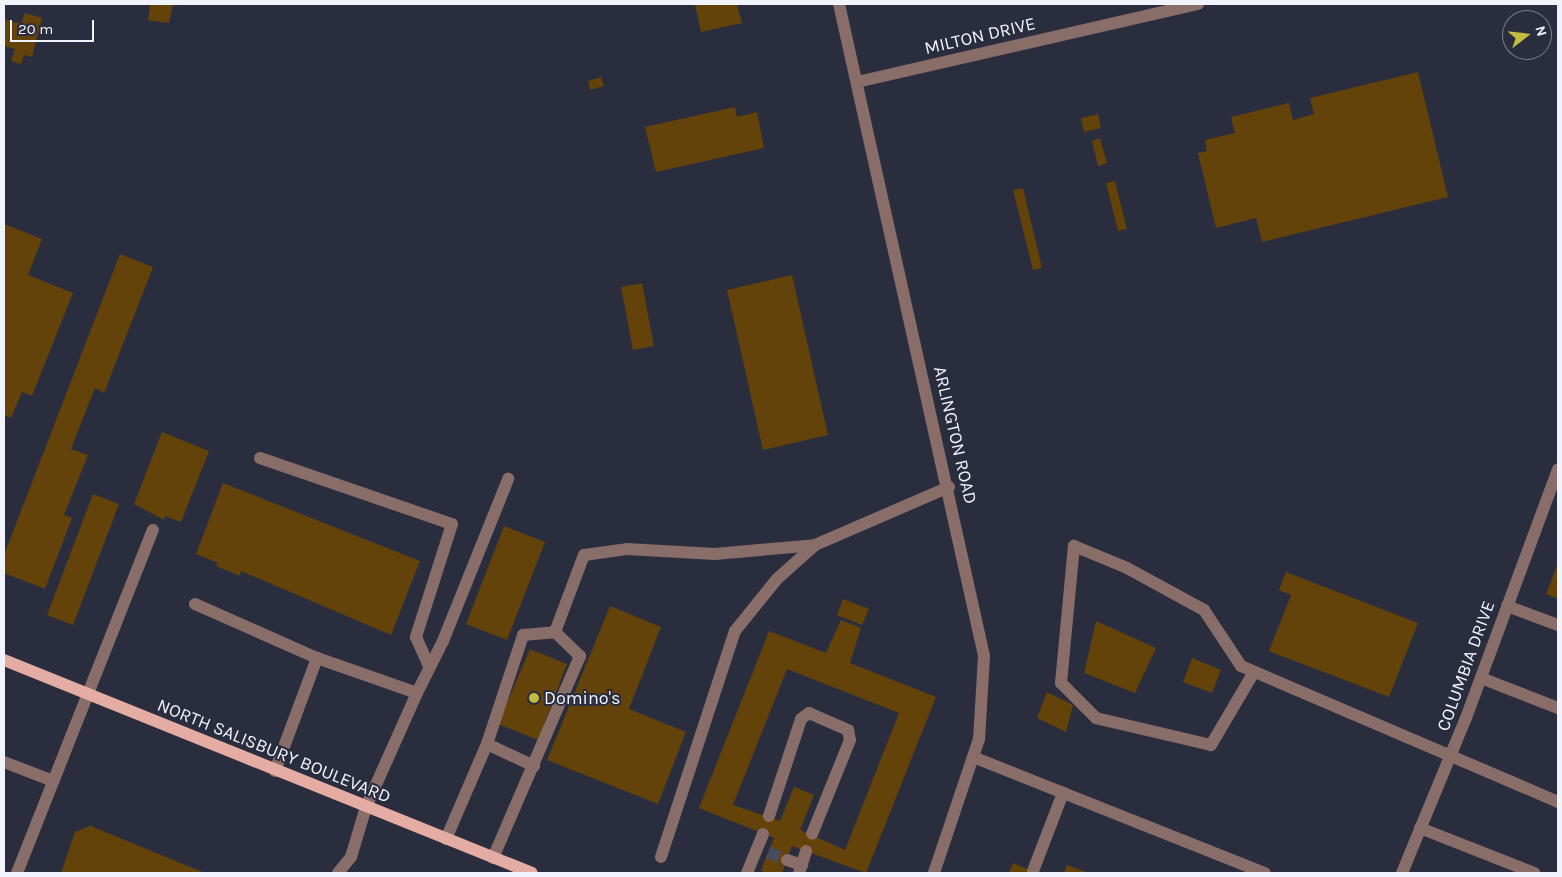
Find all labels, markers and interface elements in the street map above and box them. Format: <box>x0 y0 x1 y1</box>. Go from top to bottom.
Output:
scale bar <box>12 10 96 42</box>
north arrow <box>1502 10 1552 60</box>
street label: MILTON DRIVE <box>922 13 1038 59</box>
text: 20 m <box>18 20 53 38</box>
text: N <box>1531 24 1550 38</box>
street label: ARLINGTON ROAD <box>929 364 981 506</box>
street label: COLUMBIA DRIVE <box>1432 598 1500 734</box>
place label: Domino's <box>544 687 621 709</box>
marker: Domino's <box>528 692 540 704</box>
street label: NORTH SALISBURY BOULEVARD <box>154 694 394 808</box>

